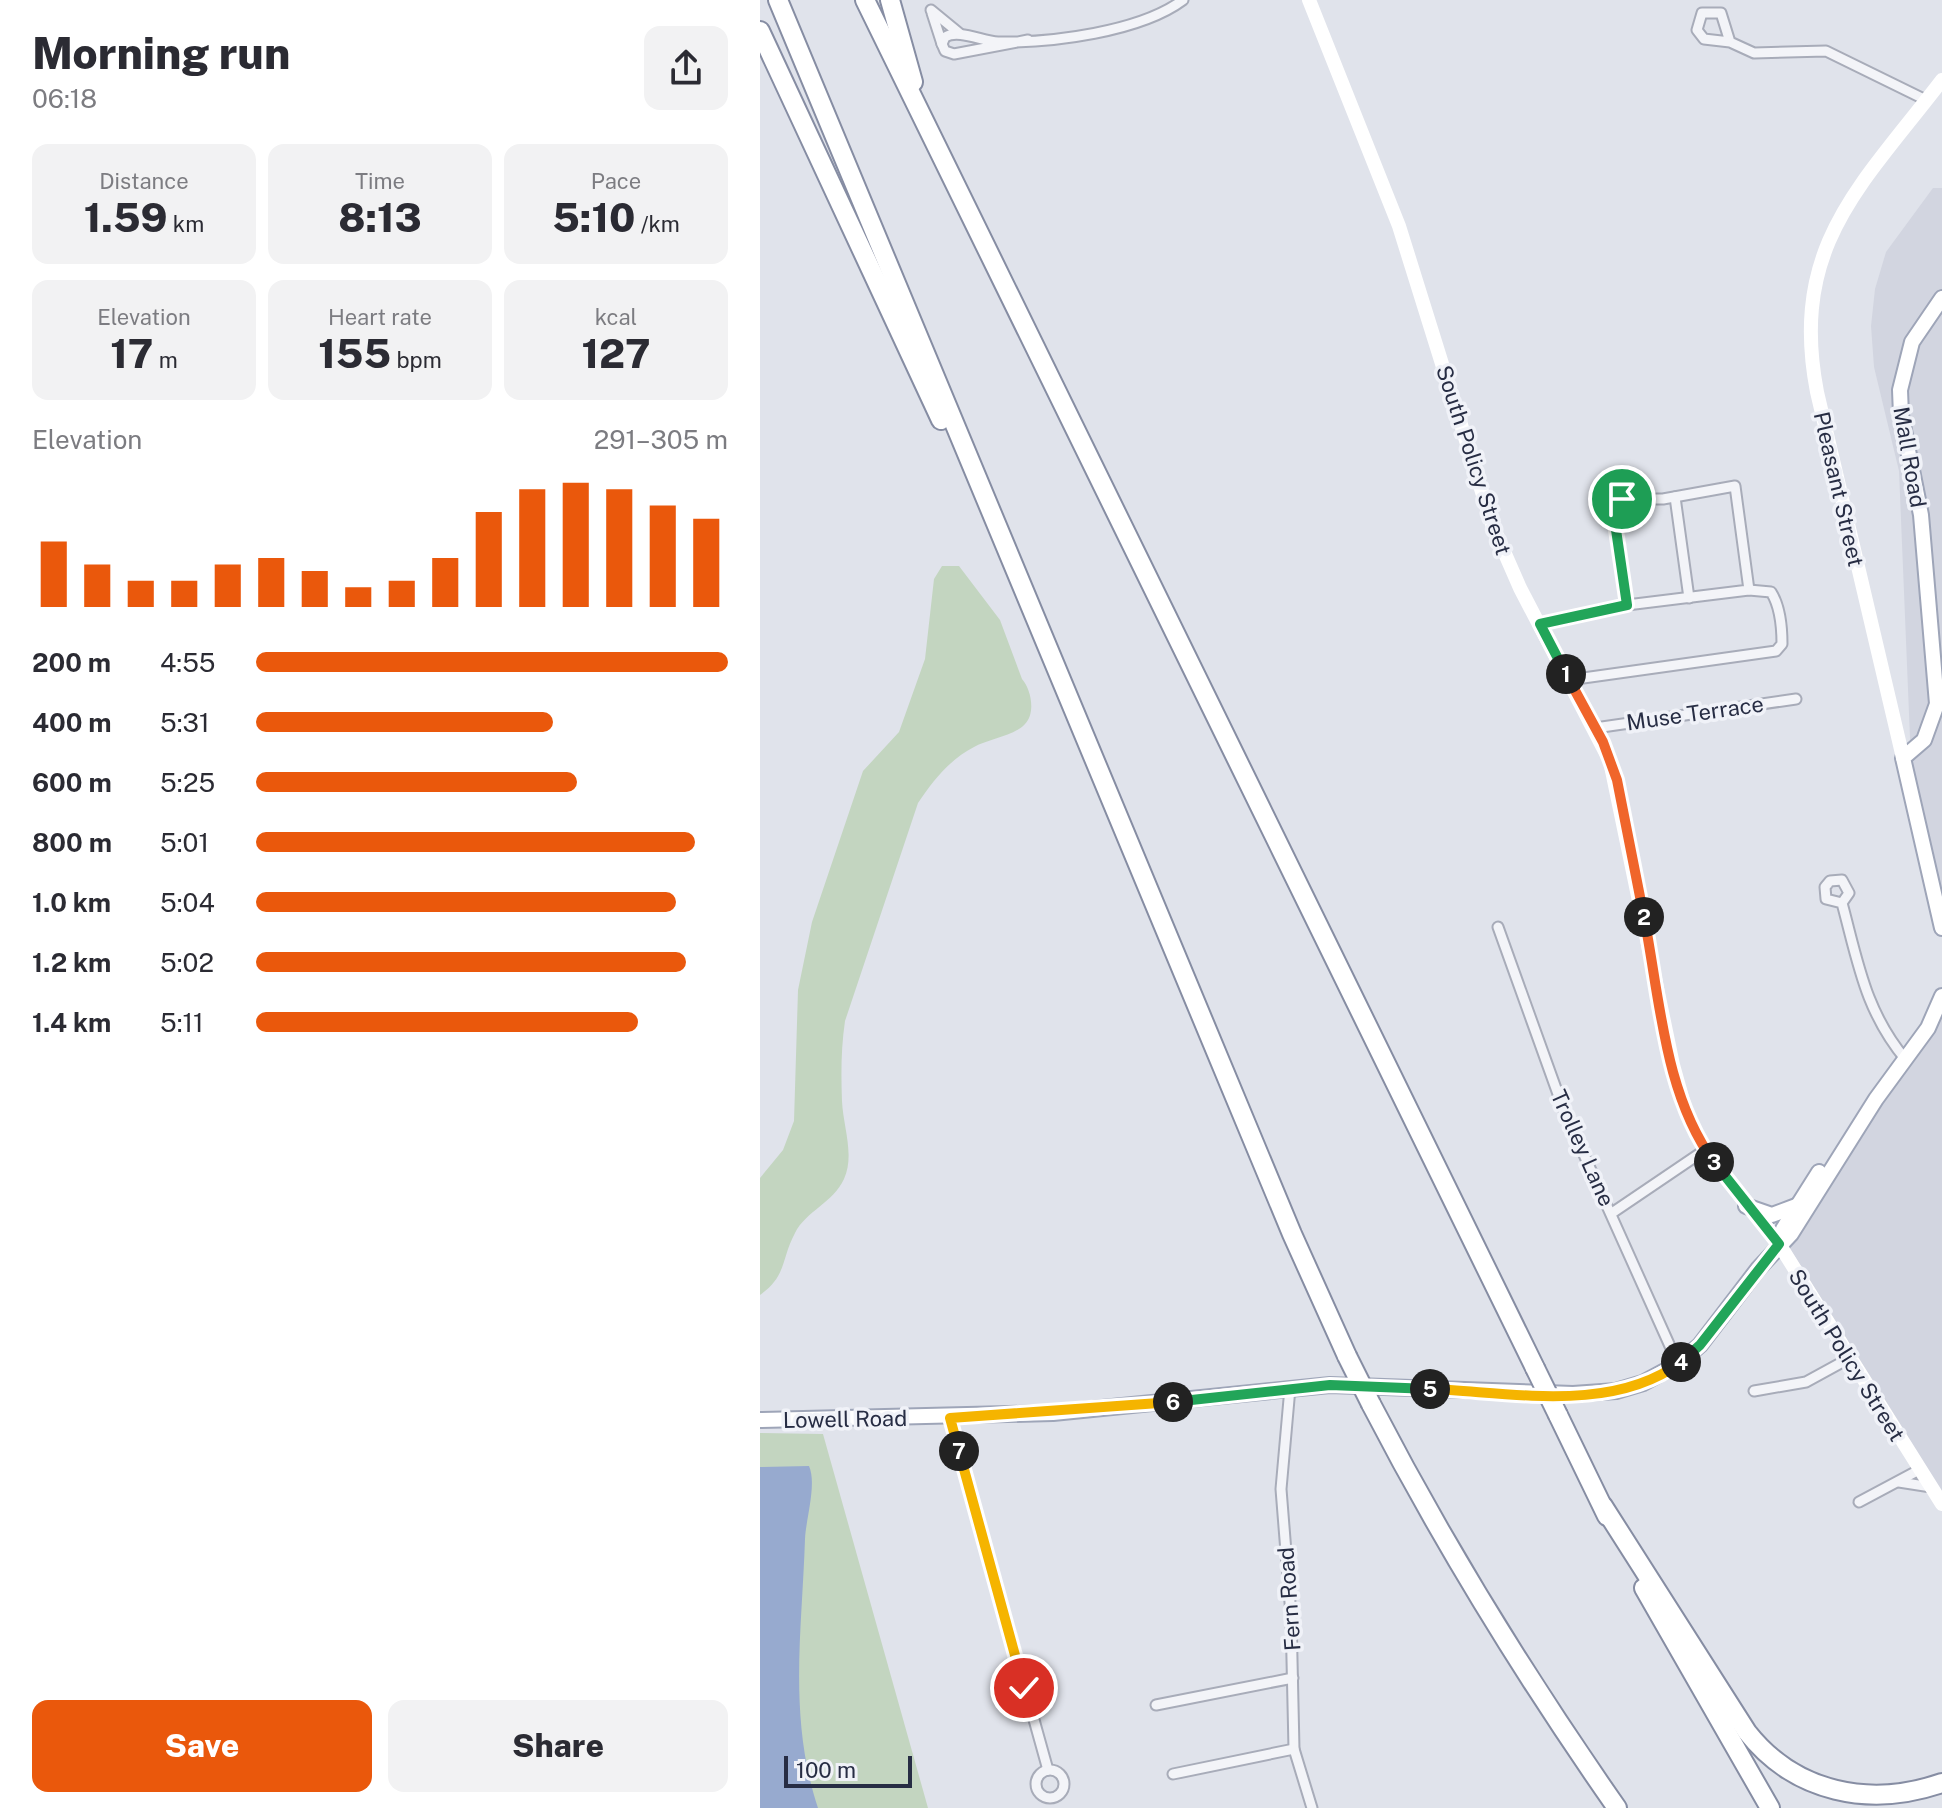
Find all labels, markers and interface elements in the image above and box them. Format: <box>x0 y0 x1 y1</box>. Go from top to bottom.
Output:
button: share <box>644 26 728 110</box>
text: Morning run <box>32 27 290 79</box>
text: 06:18 <box>32 83 97 114</box>
text: Distance <box>99 168 189 194</box>
text: Time <box>355 168 405 194</box>
text: Pace <box>591 168 641 194</box>
text: 1.59 <box>84 194 168 241</box>
text: 8:13 <box>338 194 422 241</box>
text: 5:10 <box>552 194 635 241</box>
text: km <box>168 211 204 237</box>
text: /km <box>635 211 680 237</box>
text: Elevation <box>97 304 191 330</box>
text: Heart rate <box>328 304 432 330</box>
text: kcal <box>595 304 637 330</box>
text: 17 <box>110 330 153 377</box>
text: 155 <box>318 330 391 377</box>
text: 127 <box>581 330 651 377</box>
text: m <box>153 347 178 373</box>
text: bpm <box>391 347 442 373</box>
street label: South Policy Street <box>1431 362 1517 558</box>
street label: Mall Road <box>1888 405 1932 509</box>
street label: Pleasant Street <box>1809 409 1869 569</box>
text: Elevation <box>32 424 142 455</box>
text: 291–305 m <box>594 424 728 455</box>
pin <box>1588 465 1656 533</box>
icon: arrive <box>1600 477 1644 521</box>
text: 200 m <box>32 647 111 678</box>
text: 4:55 <box>160 647 216 678</box>
pin: 1 <box>1546 654 1586 694</box>
text: 1 <box>1561 661 1571 687</box>
street label: Muse Terrace <box>1625 690 1765 736</box>
text: 400 m <box>32 707 112 738</box>
text: 5:31 <box>160 707 209 738</box>
text: 600 m <box>32 767 112 798</box>
text: 5:25 <box>160 767 215 798</box>
text: 800 m <box>32 827 112 858</box>
text: 5:01 <box>160 827 209 858</box>
text: 1.0 km <box>32 887 111 918</box>
text: 5:04 <box>160 887 215 918</box>
pin: 2 <box>1624 897 1664 937</box>
text: 2 <box>1637 904 1651 930</box>
text: 1.2 km <box>32 947 111 978</box>
text: 5:02 <box>160 947 214 978</box>
text: 1.4 km <box>32 1007 111 1038</box>
text: 5:11 <box>160 1007 204 1038</box>
street label: Trolley Lane <box>1546 1086 1620 1210</box>
pin: 3 <box>1694 1142 1734 1182</box>
text: 3 <box>1707 1149 1721 1175</box>
street label: South Policy Street <box>1784 1264 1910 1446</box>
pin: 4 <box>1661 1342 1701 1382</box>
text: 4 <box>1674 1349 1688 1375</box>
pin: 5 <box>1410 1369 1450 1409</box>
text: 5 <box>1423 1376 1437 1402</box>
pin: 6 <box>1153 1382 1193 1422</box>
text: 6 <box>1166 1389 1180 1415</box>
street label: Lowell Road <box>783 1405 907 1433</box>
pin: 7 <box>939 1431 979 1471</box>
text: 7 <box>952 1438 966 1464</box>
street label: Fern Road <box>1272 1546 1306 1652</box>
pin <box>990 1654 1058 1722</box>
icon: check <box>1002 1666 1046 1710</box>
button: Save <box>32 1700 372 1792</box>
button: Share <box>388 1700 728 1792</box>
scale bar <box>784 1752 912 1788</box>
text: 100 m <box>796 1757 856 1783</box>

